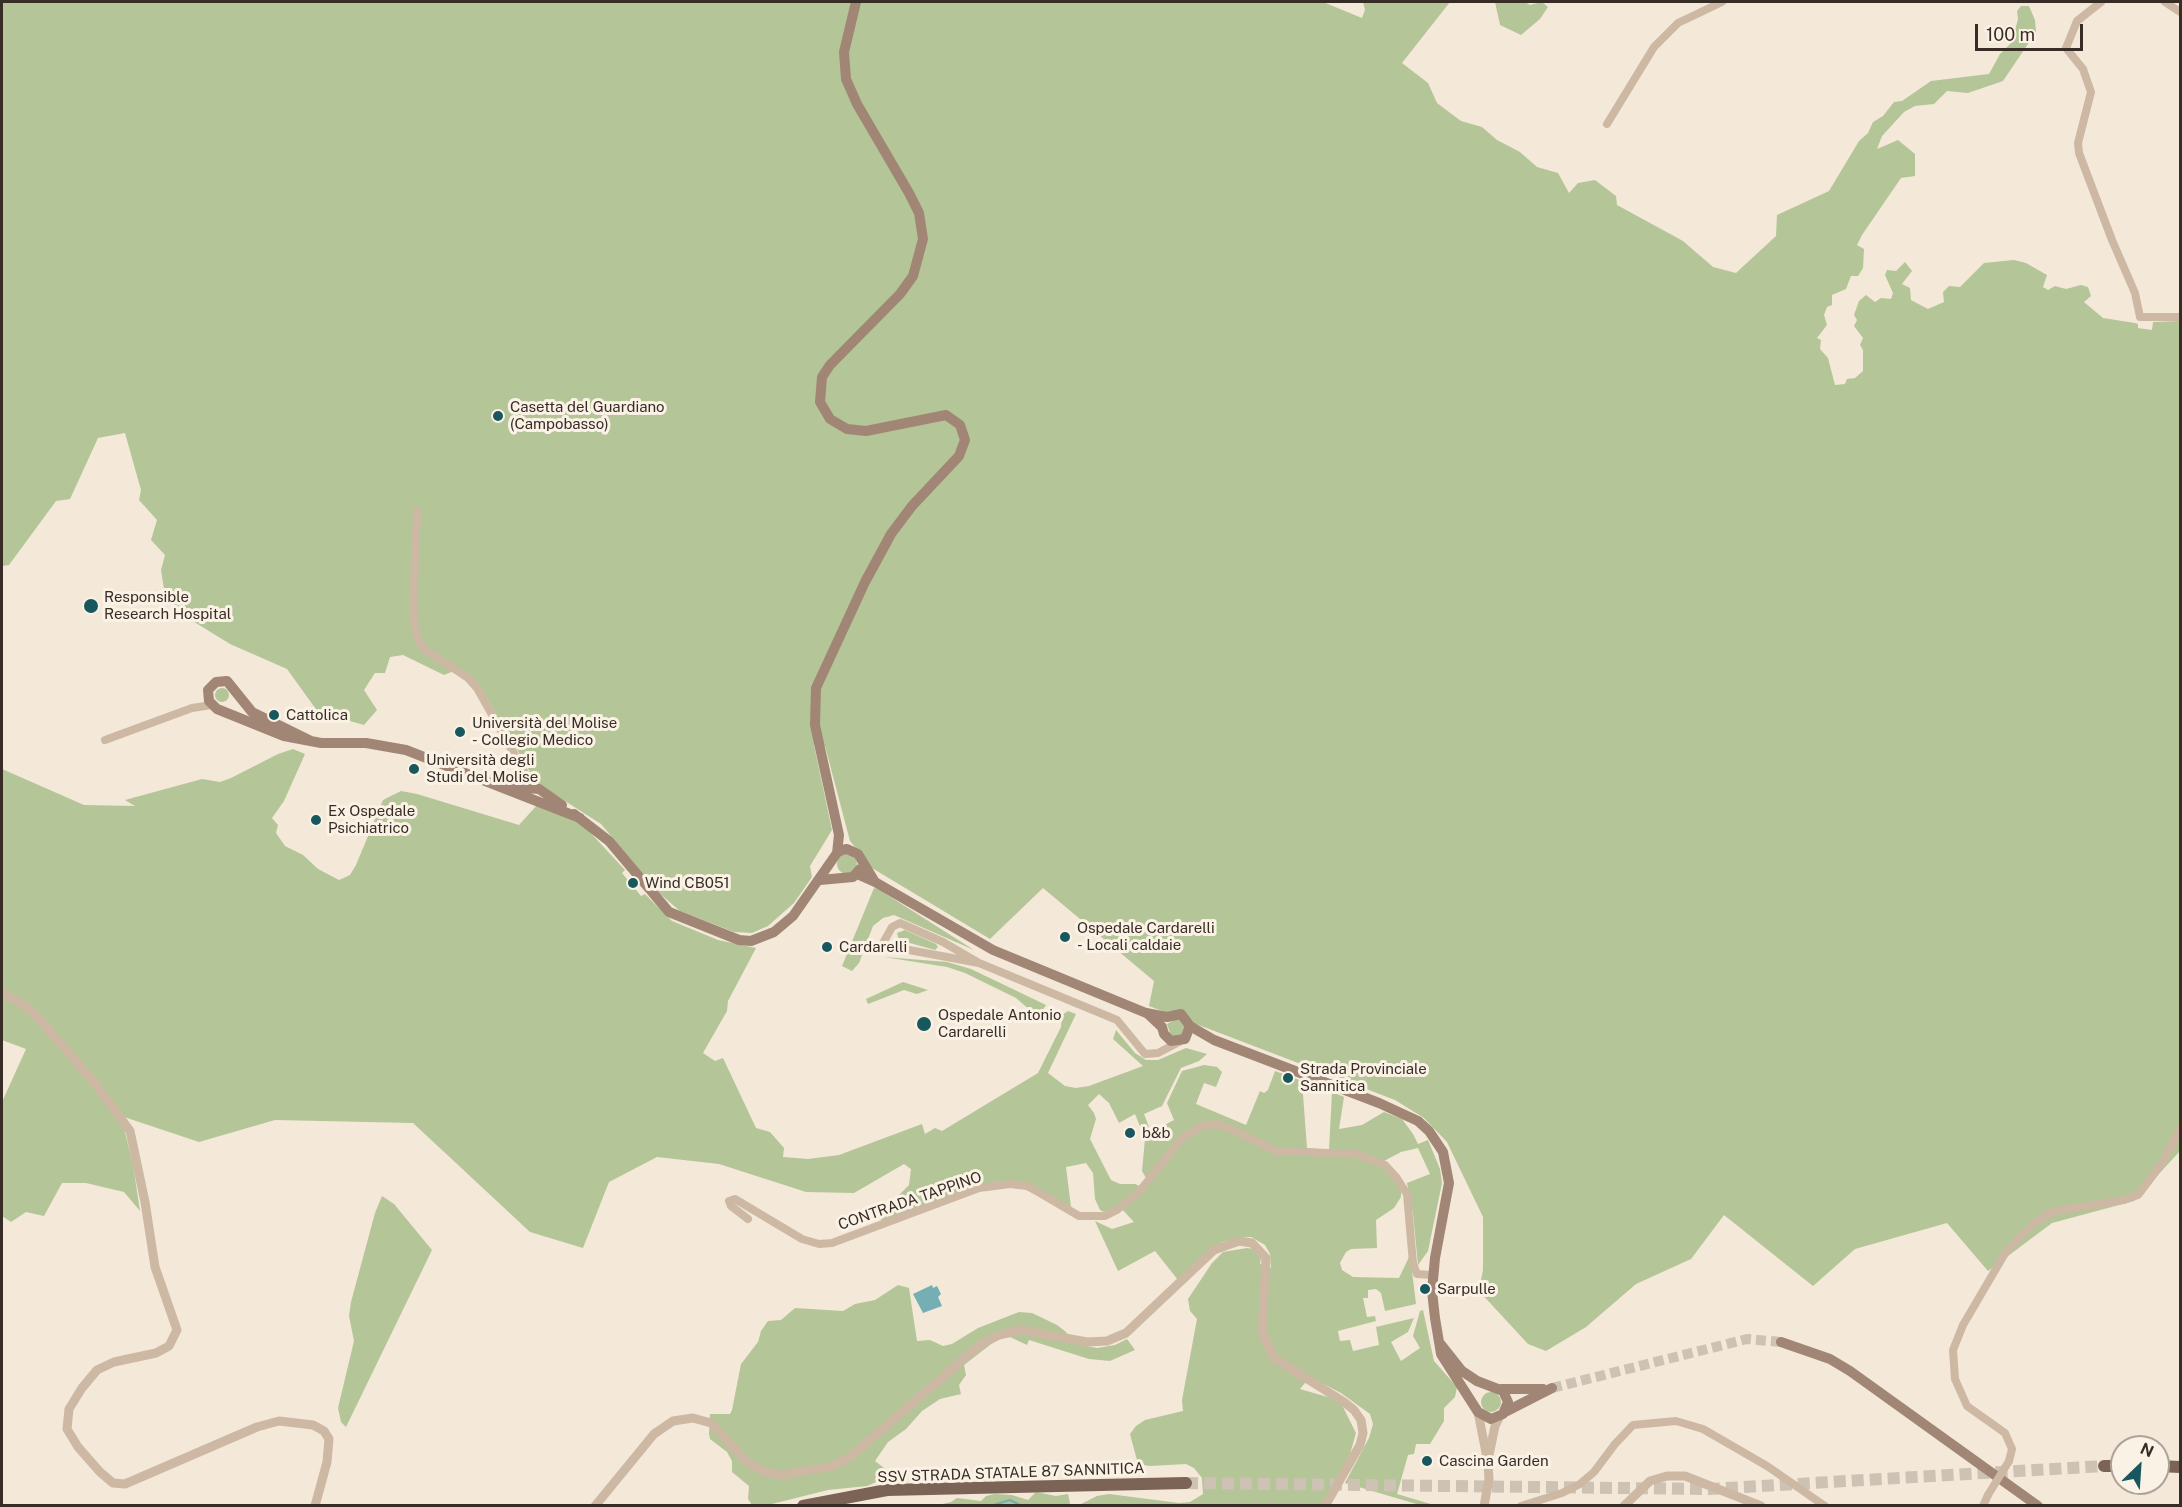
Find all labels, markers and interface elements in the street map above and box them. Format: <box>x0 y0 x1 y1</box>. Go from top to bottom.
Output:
scale bar <box>1978 12 2086 50</box>
text: 100 m <box>1986 24 2035 45</box>
place label: Casetta del Guardiano (Campobasso) <box>510 398 665 433</box>
marker: Casetta del Guardiano (Campobasso) <box>491 409 505 423</box>
place label: Responsible Research Hospital <box>104 588 231 623</box>
marker: Responsible Research Hospital <box>82 597 100 615</box>
place label: Cattolica <box>286 706 348 724</box>
marker: Cattolica <box>267 708 281 722</box>
place label: Università del Molise - Collegio Medico <box>472 714 617 749</box>
marker: Università del Molise - Collegio Medico <box>453 725 467 739</box>
place label: Università degli Studi del Molise <box>426 751 538 786</box>
marker: Università degli Studi del Molise <box>407 762 421 776</box>
place label: Ex Ospedale Psichiatrico <box>328 802 415 837</box>
marker: Ex Ospedale Psichiatrico <box>309 813 323 827</box>
place label: Wind CB051 <box>645 874 730 892</box>
marker: Wind CB051 <box>626 876 640 890</box>
place label: Ospedale Cardarelli - Locali caldaie <box>1077 919 1215 954</box>
marker: Ospedale Cardarelli - Locali caldaie <box>1058 930 1072 944</box>
place label: Cardarelli <box>839 938 907 956</box>
marker: Cardarelli <box>820 940 834 954</box>
place label: Ospedale Antonio Cardarelli <box>938 1006 1061 1041</box>
marker: Ospedale Antonio Cardarelli <box>915 1015 933 1033</box>
place label: Strada Provinciale Sannitica <box>1300 1060 1427 1095</box>
marker: Strada Provinciale Sannitica <box>1281 1071 1295 1085</box>
place label: b&b <box>1142 1124 1171 1142</box>
marker: b&b <box>1123 1126 1137 1140</box>
street label: CONTRADA TAPPINO <box>836 1168 984 1234</box>
place label: Sarpulle <box>1437 1280 1496 1298</box>
marker: Sarpulle <box>1418 1282 1432 1296</box>
north arrow <box>2110 1435 2170 1495</box>
text: N <box>2137 1439 2157 1461</box>
place label: Cascina Garden <box>1439 1452 1549 1470</box>
marker: Cascina Garden <box>1420 1454 1434 1468</box>
street label: SSV STRADA STATALE 87 SANNITICA <box>877 1459 1145 1487</box>

